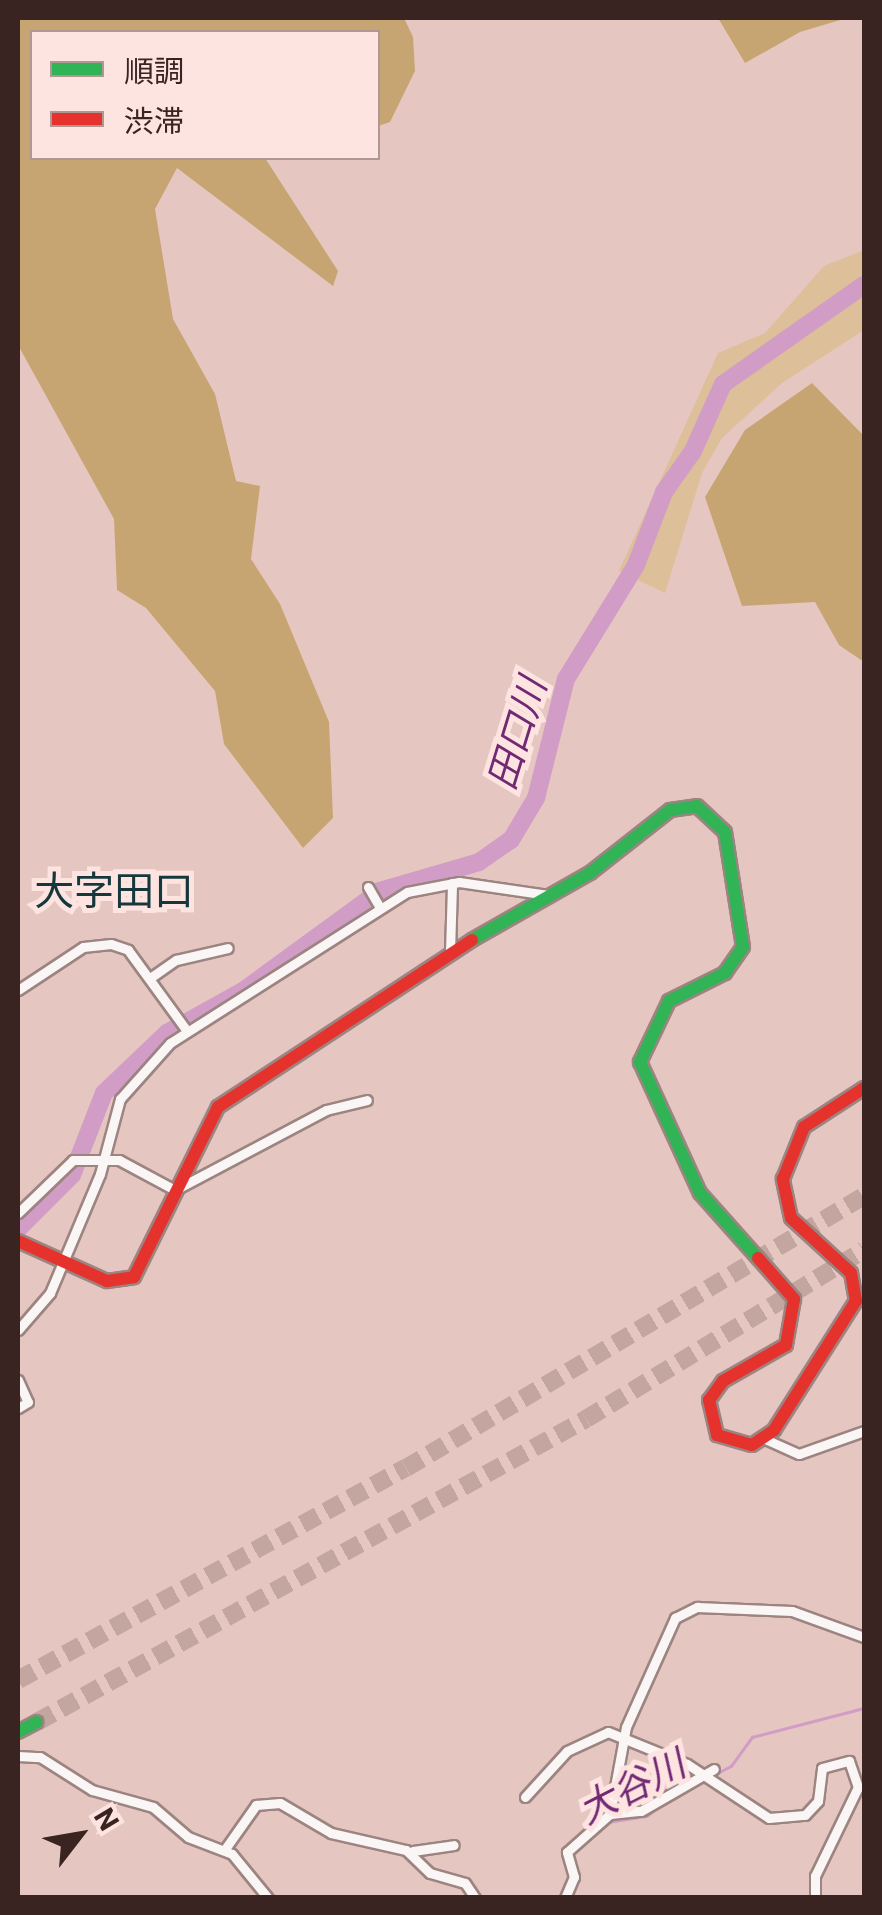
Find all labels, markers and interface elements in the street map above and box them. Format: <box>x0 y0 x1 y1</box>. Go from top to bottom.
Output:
legend <box>30 30 380 160</box>
text: 順調 <box>124 54 184 89</box>
text: 渋滞 <box>124 104 184 139</box>
water label: 田口川 <box>480 673 556 795</box>
district label: 大字田口 <box>34 868 194 916</box>
water label: 大谷川 <box>571 1742 693 1834</box>
north arrow <box>30 1785 130 1885</box>
text: N <box>87 1802 125 1836</box>

